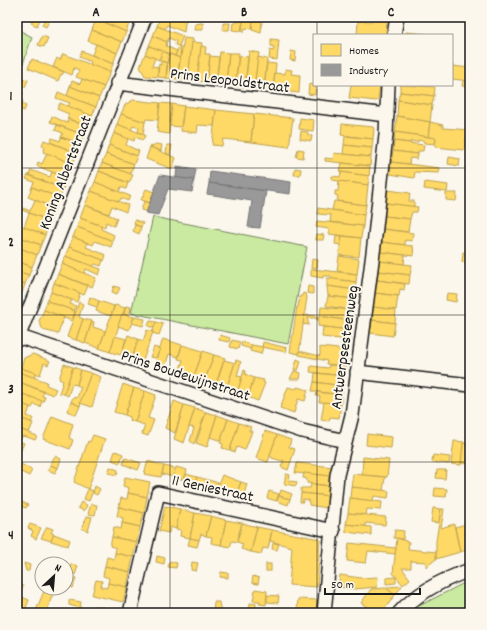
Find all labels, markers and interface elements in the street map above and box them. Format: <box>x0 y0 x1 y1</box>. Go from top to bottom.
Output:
text: A <box>92 4 100 23</box>
text: B <box>241 4 247 23</box>
text: C <box>388 4 395 23</box>
legend <box>313 34 453 86</box>
text: Homes <box>349 43 379 60</box>
street label: Prins Leopoldstraat <box>169 63 291 100</box>
text: Industry <box>349 63 389 80</box>
text: 1 <box>10 88 13 107</box>
street label: Koning Albertstraat <box>34 112 99 233</box>
text: 2 <box>8 234 14 253</box>
street label: Antwerpsesteenweg <box>325 284 366 411</box>
street label: Prins Boudewijnstraat <box>118 345 253 408</box>
text: 3 <box>8 381 14 400</box>
street label: 11 Geniestraat <box>170 470 255 509</box>
text: 4 <box>8 527 14 546</box>
north arrow <box>34 556 74 596</box>
text: N <box>52 560 64 577</box>
scale bar <box>325 570 420 596</box>
text: 50 m <box>331 577 354 594</box>

